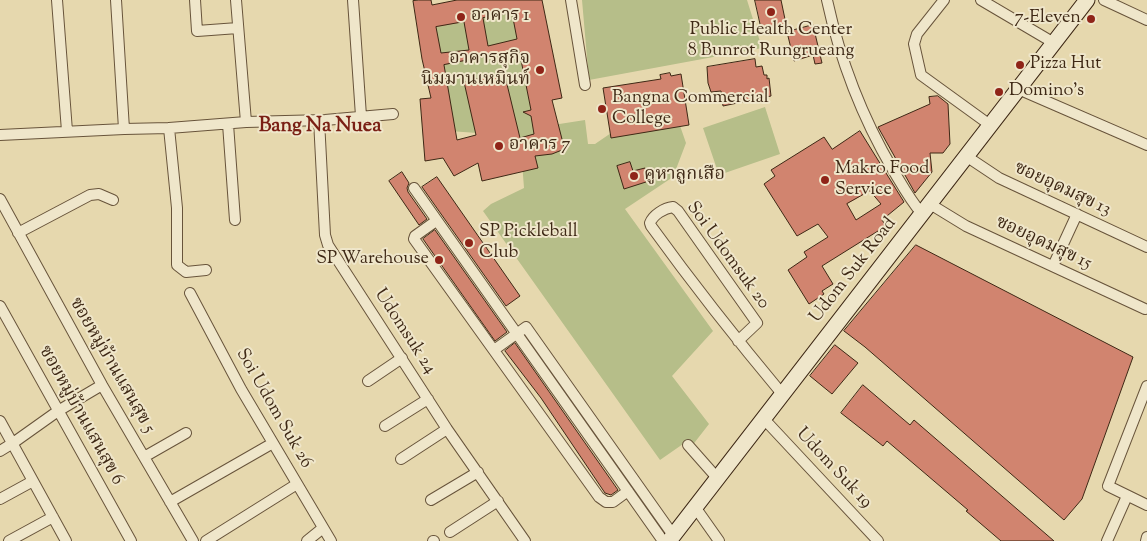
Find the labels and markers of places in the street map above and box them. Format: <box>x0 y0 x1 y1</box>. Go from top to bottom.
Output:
place label: อาคาร 1 <box>471 6 529 28</box>
marker: Public Health Center 8 Bunrot Rungrueang <box>765 6 777 18</box>
place label: 7-Eleven <box>1014 8 1081 30</box>
marker: อาคาร 1 <box>455 11 467 23</box>
marker: 7-Eleven <box>1085 13 1097 25</box>
place label: Public Health Center 8 Bunrot Rungrueang <box>688 20 854 62</box>
place label: อาคารสุกิจ นิมมานเหมินท์ <box>421 49 530 92</box>
place label: Pizza Hut <box>1030 54 1102 76</box>
marker: Pizza Hut <box>1014 59 1026 71</box>
marker: อาคารสุกิจ นิมมานเหมินท์ <box>534 64 546 76</box>
place label: Domino's <box>1009 81 1084 103</box>
marker: Domino's <box>993 86 1005 98</box>
place label: Bangna Commercial College <box>612 88 769 130</box>
marker: Bangna Commercial College <box>596 103 608 115</box>
place label: อาคาร 7 <box>509 135 570 157</box>
marker: อาคาร 7 <box>493 140 505 152</box>
place label: Makro Food Service <box>835 159 929 202</box>
place label: คูหาลูกเสือ <box>644 165 725 187</box>
marker: คูหาลูกเสือ <box>628 170 640 182</box>
marker: Makro Food Service <box>819 174 831 186</box>
place label: SP Pickleball Club <box>479 222 578 264</box>
marker: SP Pickleball Club <box>463 237 475 249</box>
place label: SP Warehouse <box>316 249 429 271</box>
marker: SP Warehouse <box>433 254 445 266</box>

